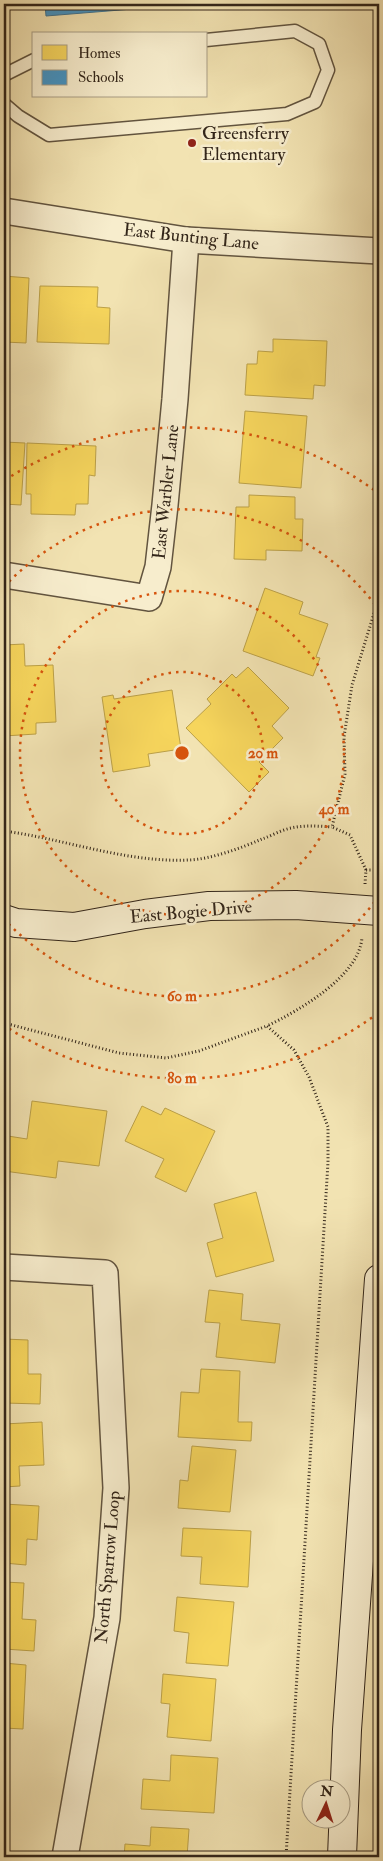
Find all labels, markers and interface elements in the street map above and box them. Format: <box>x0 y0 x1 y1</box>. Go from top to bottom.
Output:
legend <box>32 32 208 98</box>
text: Homes <box>78 44 120 63</box>
text: Schools <box>78 68 124 87</box>
place label: Greensferry Elementary <box>202 122 290 166</box>
marker: Greensferry Elementary <box>186 137 198 149</box>
street label: East Bunting Lane <box>122 218 260 256</box>
street label: East Warbler Lane <box>147 423 185 561</box>
centre of rings <box>173 744 191 762</box>
text: 20 m <box>248 744 278 763</box>
text: 40 m <box>318 800 350 819</box>
street label: East Bogie Drive <box>129 895 254 929</box>
text: 60 m <box>167 987 197 1006</box>
text: 80 m <box>167 1069 197 1088</box>
street label: North Sparrow Loop <box>90 1490 126 1644</box>
north arrow <box>300 1778 350 1828</box>
text: N <box>319 1783 334 1800</box>

